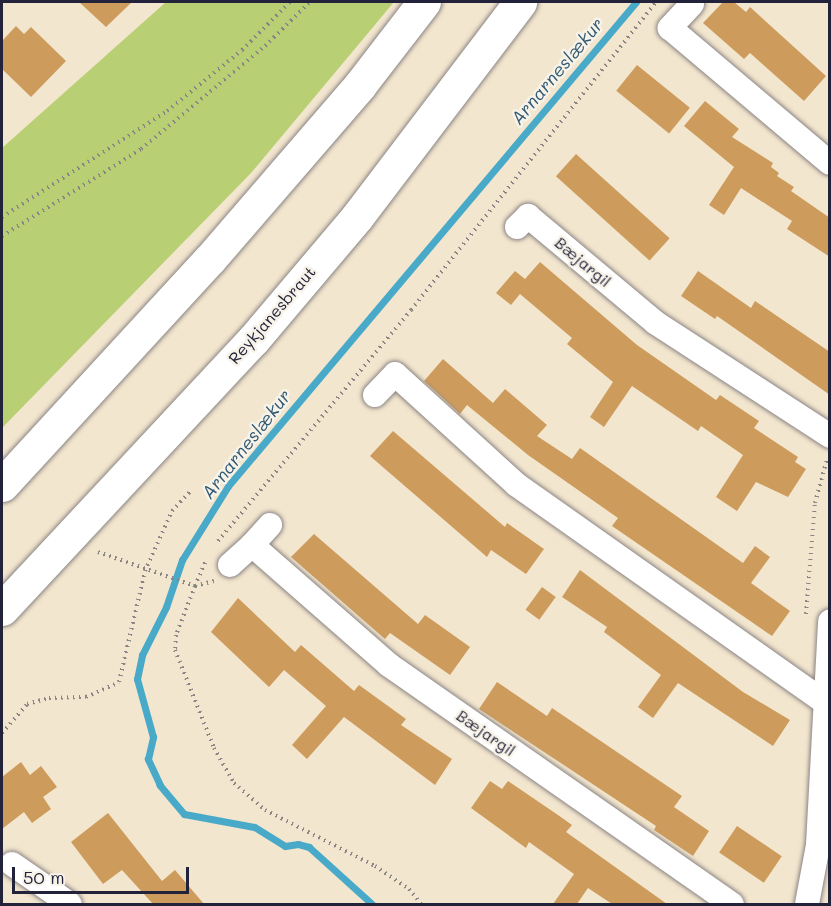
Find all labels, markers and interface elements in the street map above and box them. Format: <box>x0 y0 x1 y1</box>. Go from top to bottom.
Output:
water label: Arnarneslækur <box>506 13 608 129</box>
street label: Bæjargil <box>551 233 615 291</box>
street label: Reykjanesbraut <box>224 262 320 368</box>
water label: Arnarneslækur <box>197 385 295 503</box>
street label: Bæjargil <box>453 706 519 760</box>
scale bar <box>15 855 192 893</box>
text: 50 m <box>23 865 65 889</box>

